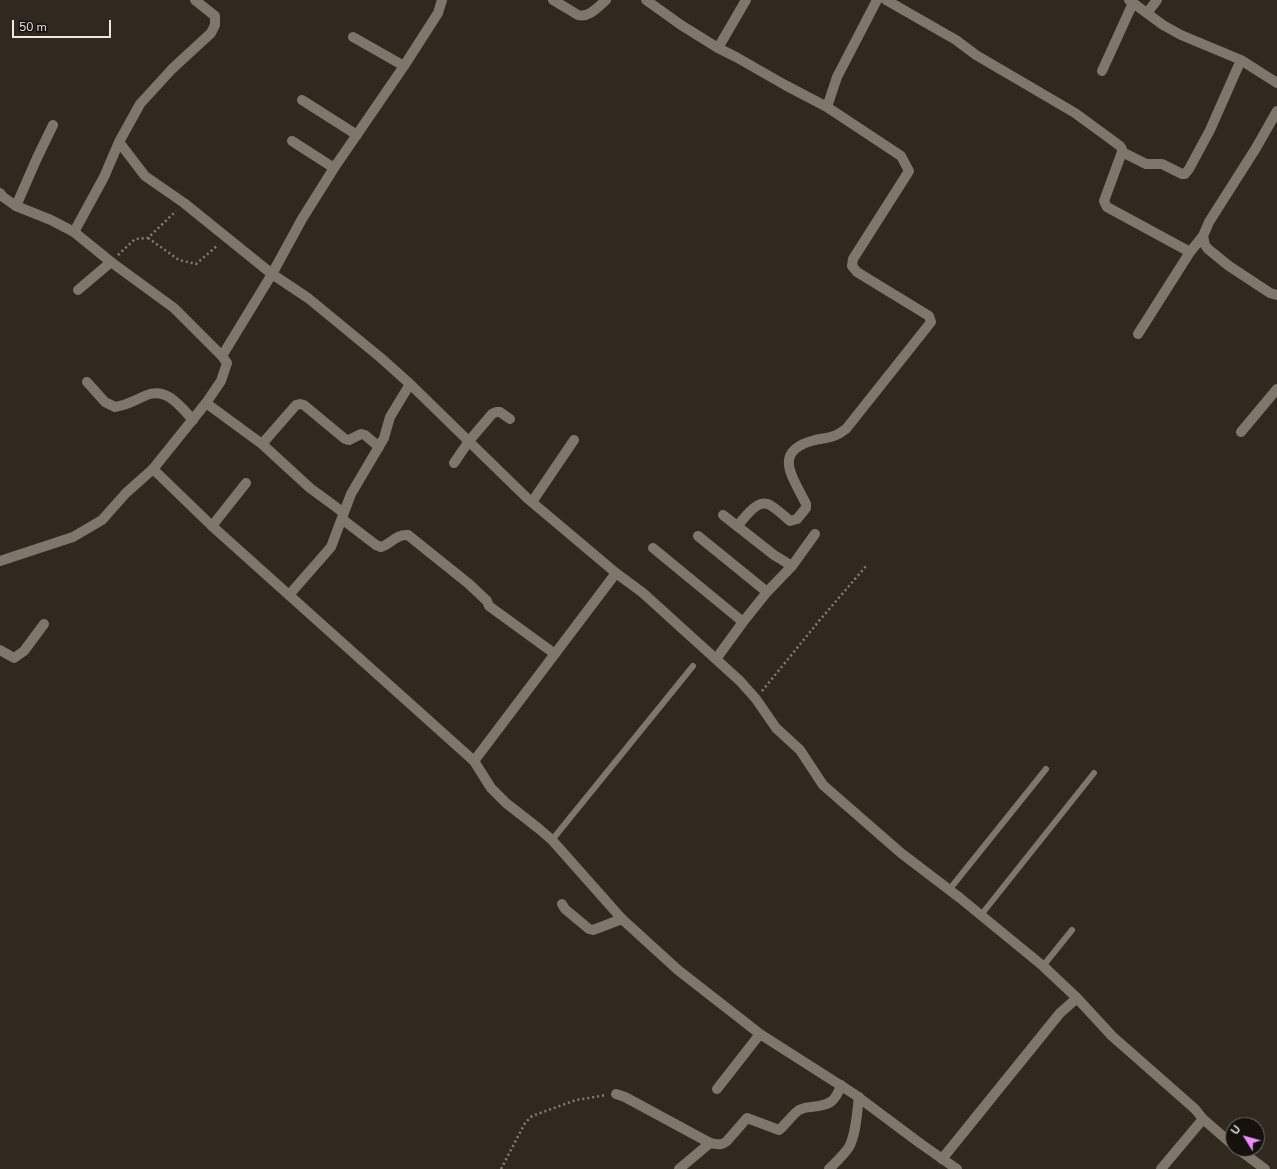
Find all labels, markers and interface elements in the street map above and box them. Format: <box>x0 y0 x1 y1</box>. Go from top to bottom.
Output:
scale bar <box>14 12 113 38</box>
text: 50 m <box>19 19 47 35</box>
north arrow <box>1225 1117 1265 1157</box>
text: U <box>1227 1122 1244 1138</box>

